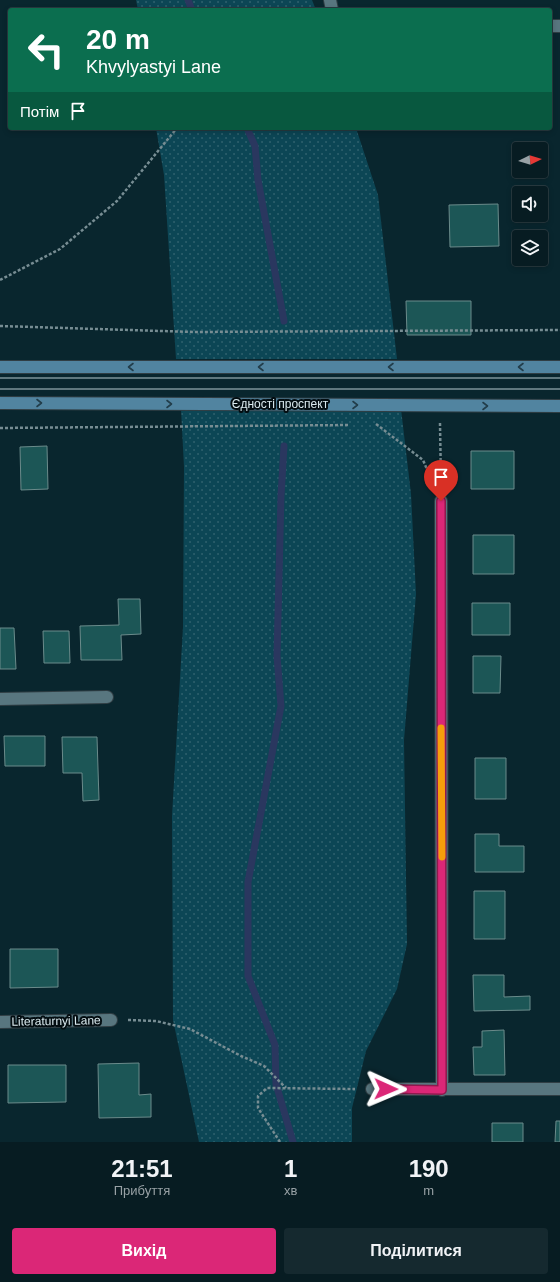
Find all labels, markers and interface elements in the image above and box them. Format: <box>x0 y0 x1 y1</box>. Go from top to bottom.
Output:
icon: left <box>20 24 72 76</box>
text: 20 m <box>86 24 150 55</box>
text: Khvylyastyi Lane <box>86 57 221 77</box>
icon: arrive <box>67 100 89 122</box>
text: Потім <box>20 103 59 120</box>
north arrow <box>512 142 548 178</box>
map controls <box>512 142 548 266</box>
button: sound <box>512 186 548 222</box>
button: layers <box>512 230 548 266</box>
one-way arrow <box>128 363 134 371</box>
one-way arrow <box>258 363 264 371</box>
one-way arrow <box>388 363 394 371</box>
one-way arrow <box>518 363 524 371</box>
street label: Єдності проспект <box>232 397 329 411</box>
one-way arrow <box>36 399 42 407</box>
one-way arrow <box>166 399 172 408</box>
one-way arrow <box>352 401 358 409</box>
one-way arrow <box>482 402 488 410</box>
pin <box>424 460 458 501</box>
icon: arrive <box>430 466 452 488</box>
street label: Literaturnyi Lane <box>11 1013 101 1029</box>
position arrow <box>365 1068 407 1110</box>
text: 21:51 <box>111 1155 173 1182</box>
text: 1 <box>284 1155 297 1182</box>
text: 190 <box>409 1155 449 1182</box>
text: Прибуття <box>114 1183 170 1198</box>
text: хв <box>284 1183 297 1198</box>
text: m <box>423 1183 434 1198</box>
button: Вихід <box>12 1228 276 1274</box>
button: Поділитися <box>284 1228 548 1274</box>

